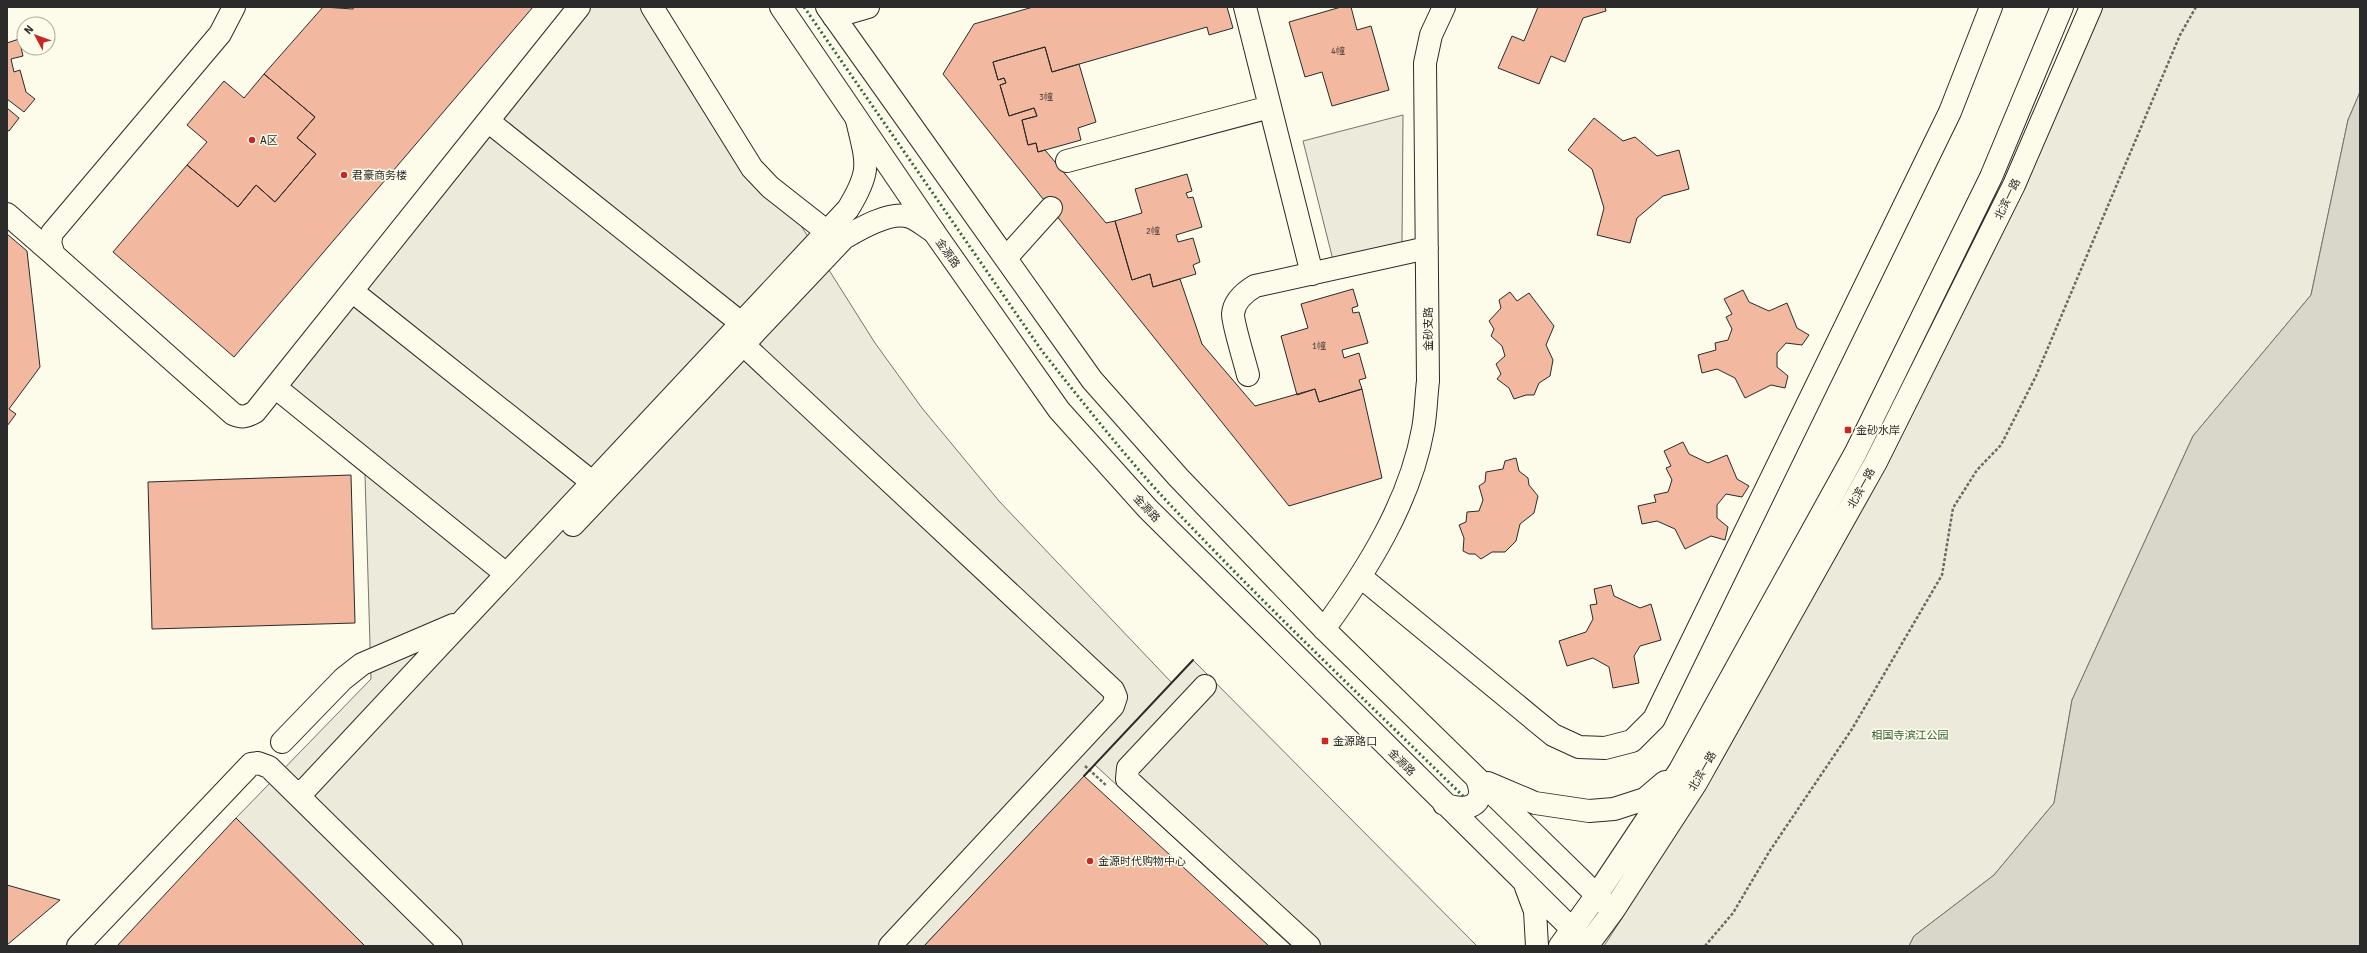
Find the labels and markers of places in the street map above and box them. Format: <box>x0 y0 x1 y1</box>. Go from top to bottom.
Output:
place label: A区 <box>260 134 278 147</box>
marker: A区 <box>247 135 257 145</box>
place label: 君豪商务楼 <box>352 169 407 182</box>
marker: 君豪商务楼 <box>339 170 349 180</box>
place label: 金砂水岸 <box>1856 424 1900 437</box>
marker: 金砂水岸 <box>1843 425 1853 435</box>
place label: 金源路口 <box>1333 735 1377 748</box>
marker: 金源路口 <box>1320 736 1330 746</box>
place label: 金源时代购物中心 <box>1098 855 1186 868</box>
marker: 金源时代购物中心 <box>1085 856 1095 866</box>

